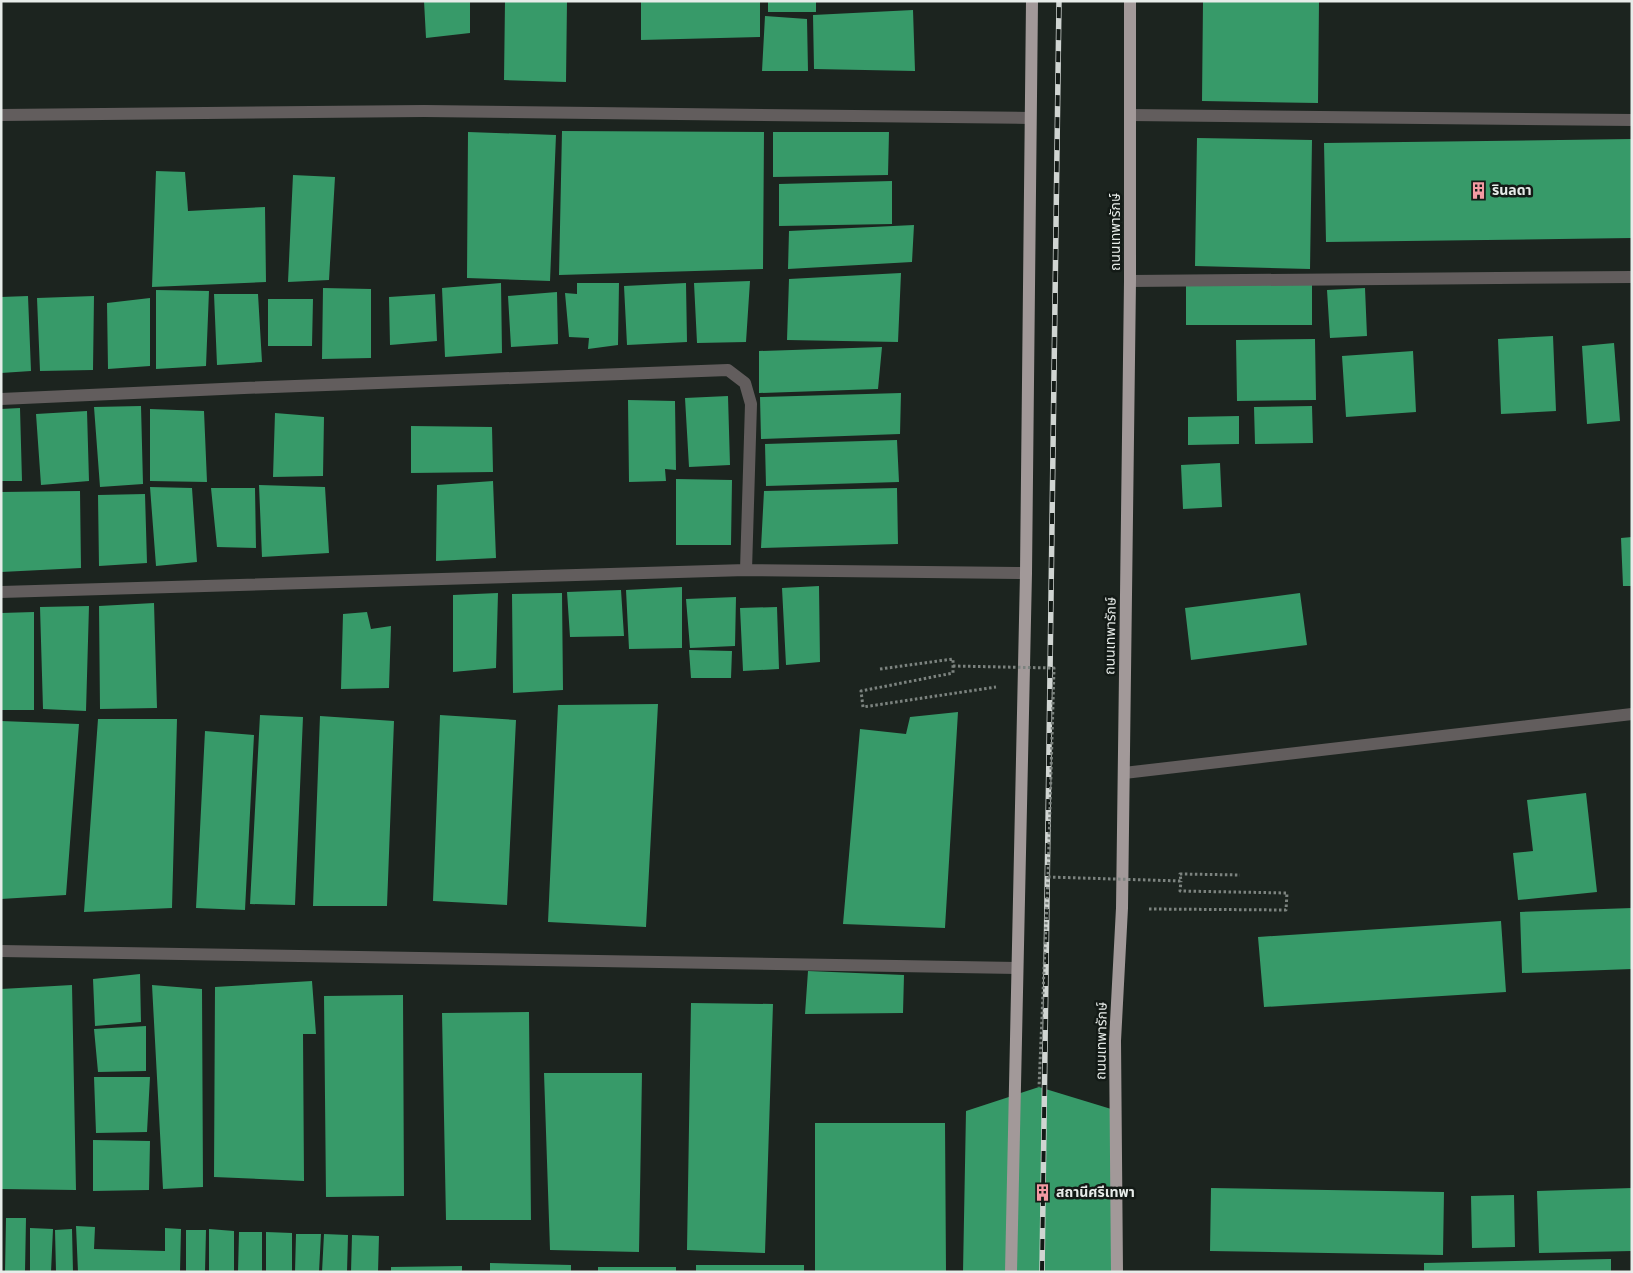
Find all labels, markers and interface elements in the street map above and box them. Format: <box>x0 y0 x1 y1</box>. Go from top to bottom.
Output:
building icon: รินลดา <box>1468 180 1488 200</box>
place label: รินลดา <box>1491 180 1532 199</box>
street label: ถนนเทพารักษ์ <box>1105 193 1124 271</box>
street label: ถนนเทพารักษ์ <box>1099 597 1120 675</box>
street label: ถนนเทพารักษ์ <box>1090 1002 1111 1080</box>
building icon: สถานีศรีเทพา <box>1032 1182 1052 1202</box>
place label: สถานีศรีเทพา <box>1056 1182 1135 1201</box>

